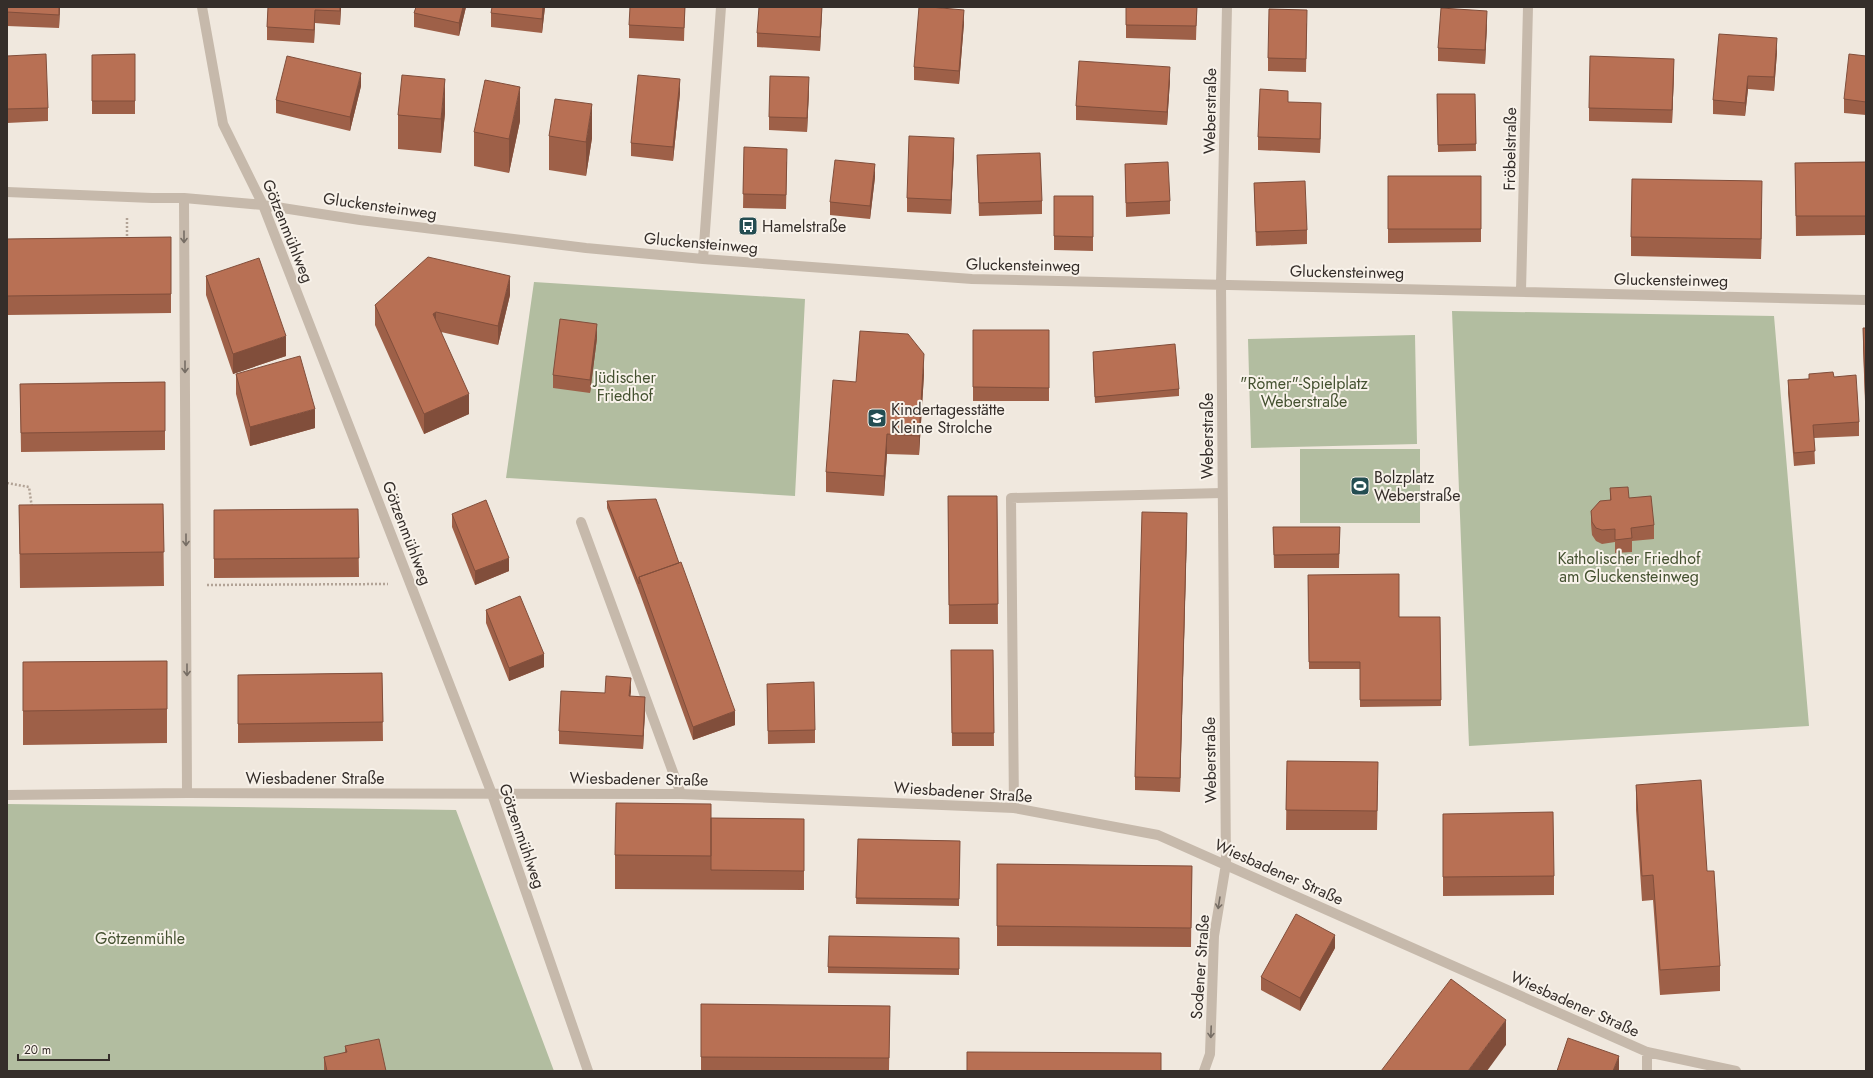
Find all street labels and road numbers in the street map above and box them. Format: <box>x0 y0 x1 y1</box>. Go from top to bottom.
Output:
street label: Weberstraße <box>1198 68 1222 154</box>
street label: Fröbelstraße <box>1498 107 1522 191</box>
street label: Götzenmühlweg <box>257 176 319 286</box>
street label: Gluckensteinweg <box>322 187 438 225</box>
street label: Gluckensteinweg <box>643 227 759 259</box>
street label: Gluckensteinweg <box>966 253 1080 277</box>
street label: Gluckensteinweg <box>1290 260 1404 284</box>
street label: Gluckensteinweg <box>1614 268 1728 292</box>
street label: Weberstraße <box>1196 393 1219 479</box>
street label: Götzenmühlweg <box>377 478 437 588</box>
street label: Weberstraße <box>1198 717 1222 803</box>
street label: Wiesbadener Straße <box>569 766 709 792</box>
street label: Wiesbadener Straße <box>246 767 384 790</box>
street label: Wiesbadener Straße <box>893 776 1033 808</box>
street label: Götzenmühlweg <box>493 780 551 892</box>
street label: Wiesbadener Straße <box>1211 833 1347 911</box>
street label: Sodener Straße <box>1185 914 1215 1020</box>
street label: Wiesbadener Straße <box>1507 965 1643 1043</box>

